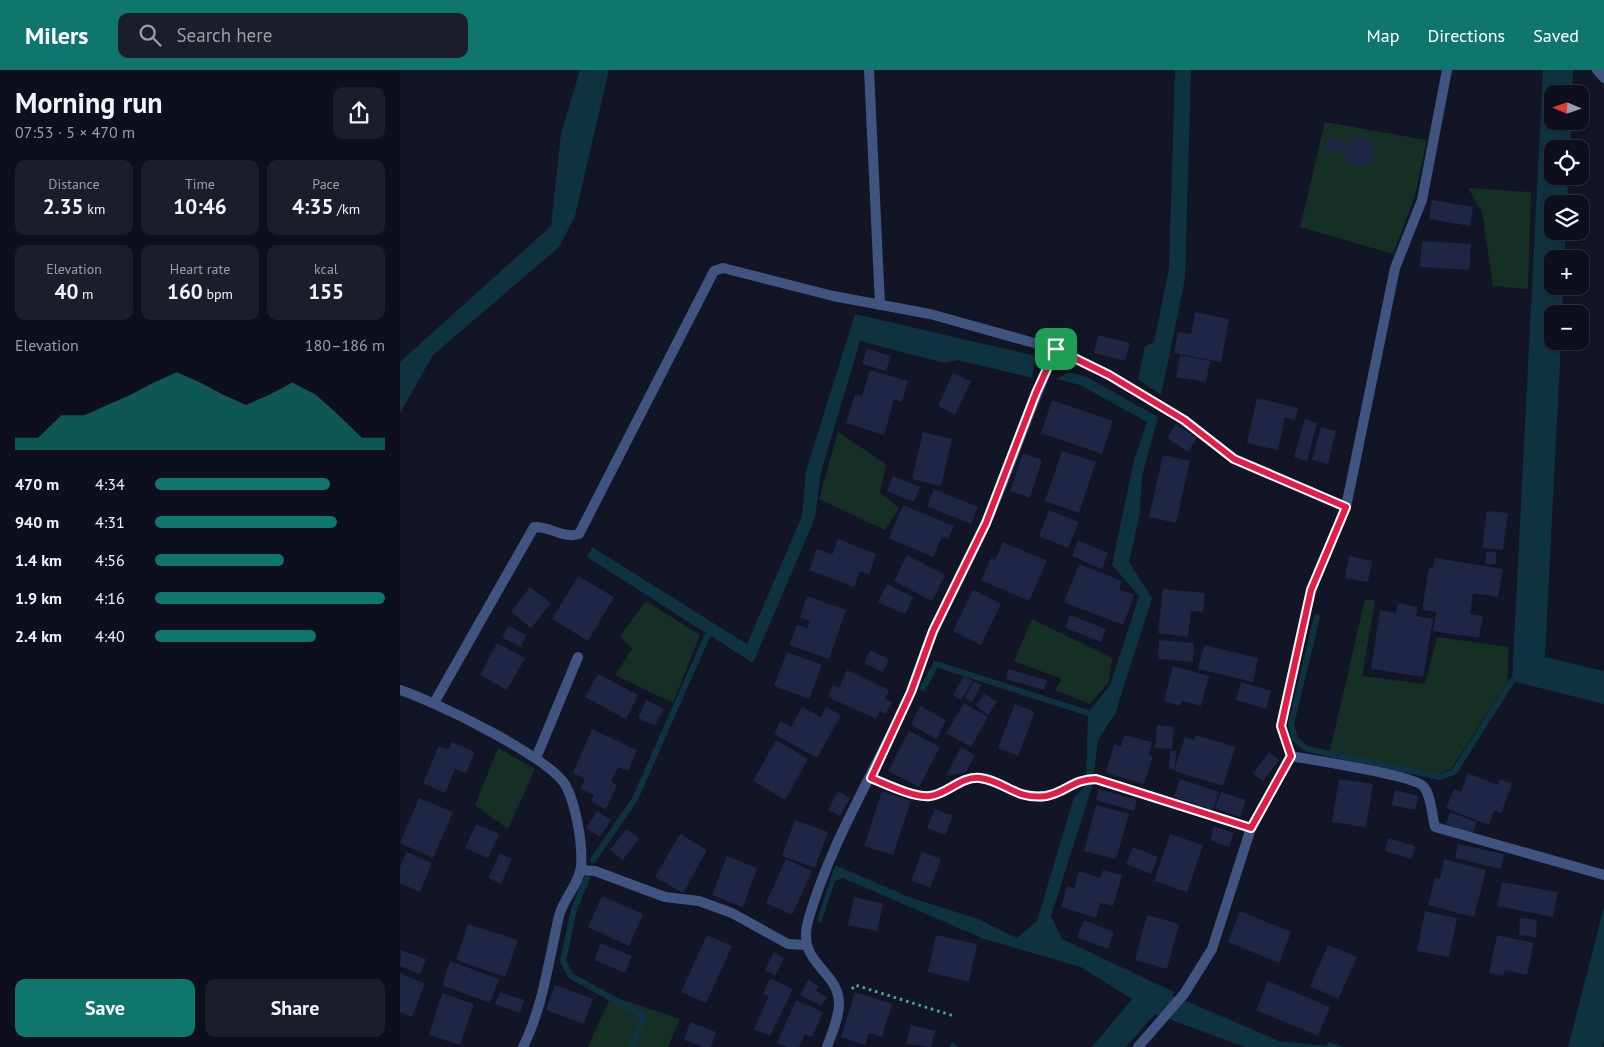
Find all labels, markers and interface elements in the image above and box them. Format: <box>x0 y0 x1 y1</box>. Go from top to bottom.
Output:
search box <box>118 13 468 58</box>
text: Milers <box>25 20 88 51</box>
icon: search <box>136 21 164 49</box>
text: Search here <box>176 23 272 47</box>
text: Map <box>1367 24 1399 47</box>
text: Directions <box>1427 24 1505 47</box>
text: Saved <box>1533 24 1579 47</box>
text: Morning run <box>15 84 163 121</box>
north arrow <box>1544 85 1589 130</box>
map controls <box>1544 85 1589 350</box>
button: share <box>333 87 385 139</box>
text: 07:53 · 5 × 470 m <box>15 122 135 142</box>
button: locate <box>1544 140 1589 185</box>
text: Distance <box>48 175 100 193</box>
text: Time <box>185 175 215 193</box>
text: Pace <box>312 175 340 193</box>
text: 2.35 <box>43 193 84 220</box>
text: 10:46 <box>173 193 227 220</box>
text: 4:35 <box>292 193 333 220</box>
button: layers <box>1544 195 1589 240</box>
text: km <box>84 200 105 218</box>
text: /km <box>333 200 360 218</box>
button: + <box>1544 250 1589 295</box>
text: Elevation <box>46 260 102 278</box>
text: Heart rate <box>170 260 230 278</box>
text: kcal <box>314 260 338 278</box>
text: 40 <box>55 278 78 305</box>
text: 160 <box>167 278 203 305</box>
text: 155 <box>308 278 344 305</box>
text: m <box>78 285 93 303</box>
text: bpm <box>203 285 233 303</box>
button: − <box>1544 305 1589 350</box>
pin <box>1035 328 1077 370</box>
text: Elevation <box>15 335 79 355</box>
text: 180–186 m <box>305 335 385 355</box>
icon: arrive <box>1042 335 1070 363</box>
text: 470 m <box>15 474 59 494</box>
text: 4:34 <box>95 474 125 494</box>
text: 940 m <box>15 512 59 532</box>
text: 4:31 <box>95 512 125 532</box>
text: 1.4 km <box>15 550 62 570</box>
text: 4:56 <box>95 550 125 570</box>
text: 1.9 km <box>15 588 62 608</box>
text: 4:16 <box>95 588 125 608</box>
text: 2.4 km <box>15 626 62 646</box>
text: 4:40 <box>95 626 125 646</box>
button: Save <box>15 979 195 1037</box>
button: Share <box>205 979 385 1037</box>

